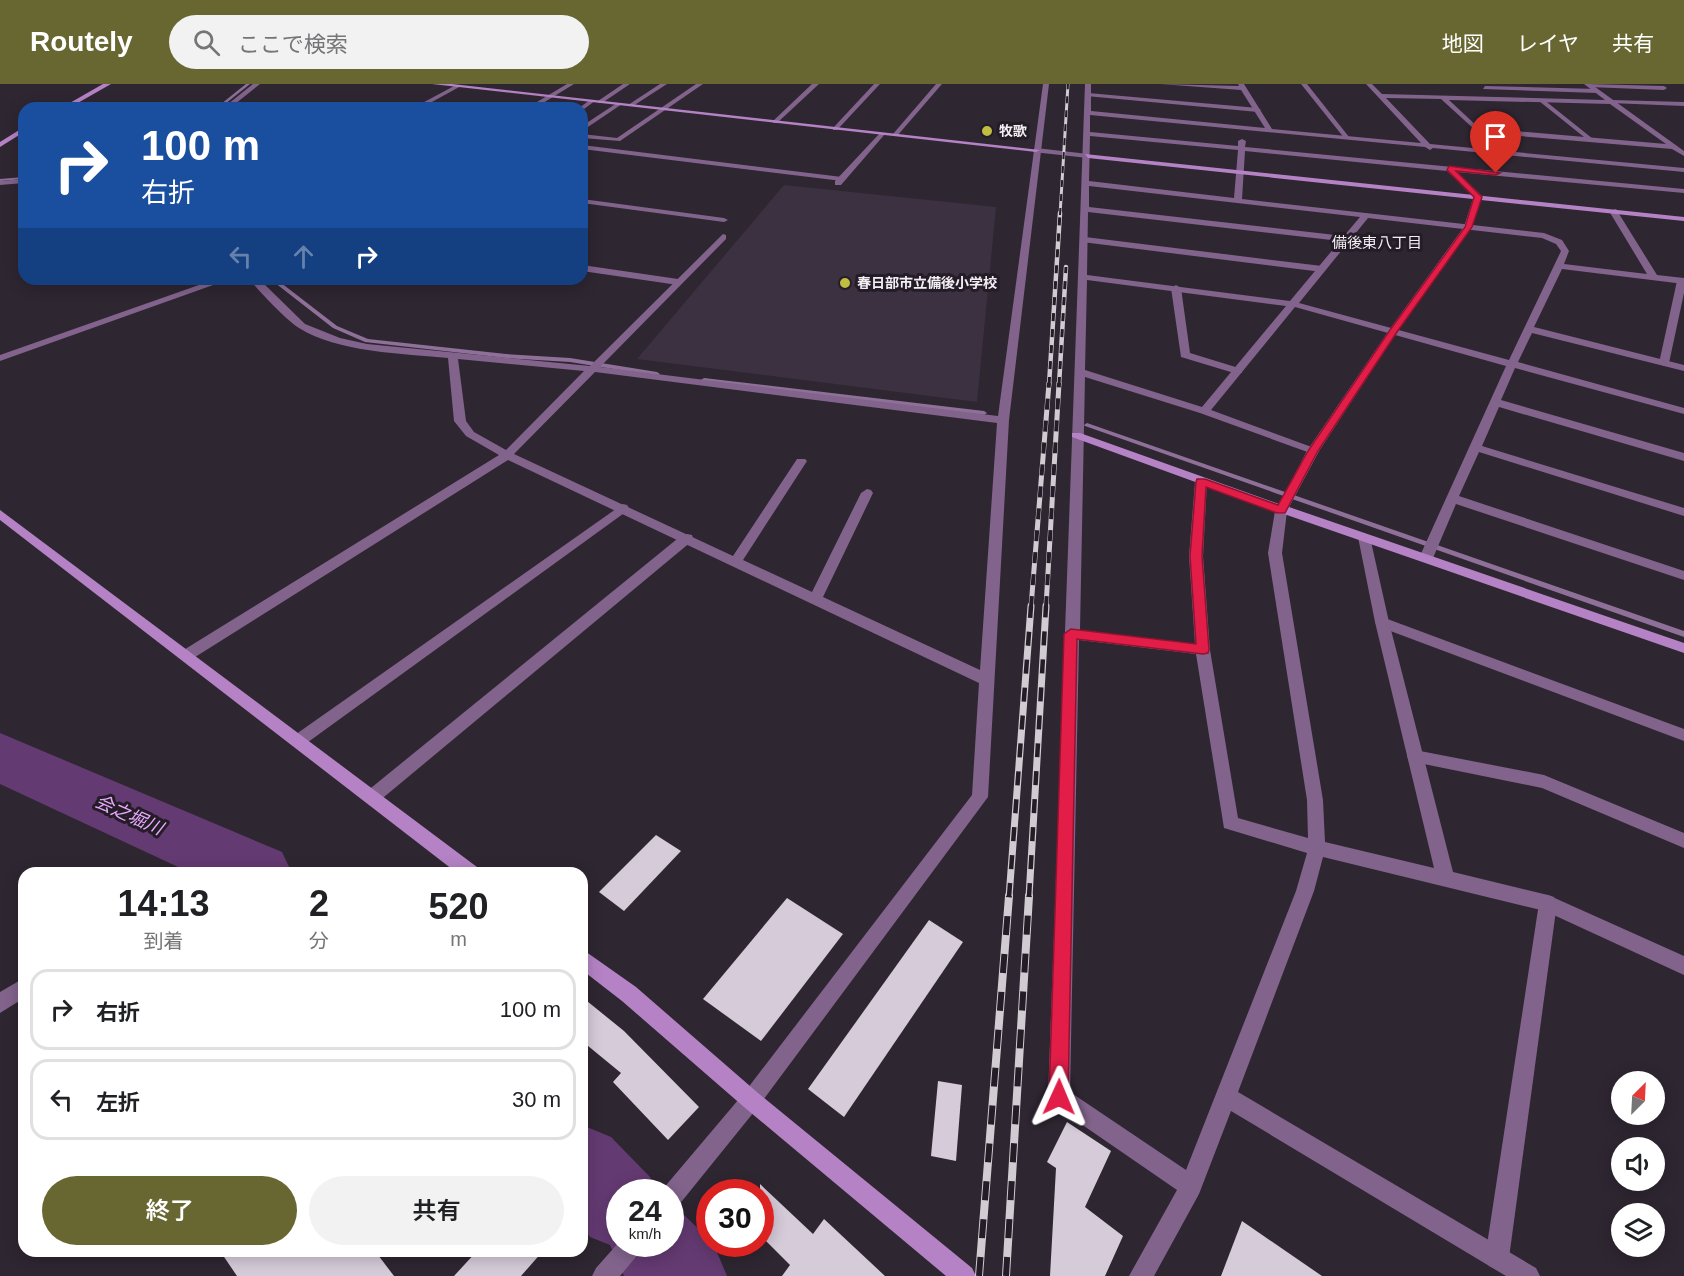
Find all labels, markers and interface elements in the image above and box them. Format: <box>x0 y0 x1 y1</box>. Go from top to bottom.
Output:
search box <box>169 15 589 69</box>
text: Routely <box>30 26 133 57</box>
icon: search <box>190 26 223 59</box>
text: ここで検索 <box>238 32 348 57</box>
text: 地図 <box>1442 32 1484 55</box>
text: レイヤ <box>1517 32 1579 55</box>
text: 共有 <box>1612 32 1654 55</box>
pin <box>1470 111 1521 173</box>
icon: arrive <box>1479 120 1512 153</box>
text: 100 m <box>141 122 260 169</box>
place label: 牧歌 <box>999 123 1027 139</box>
marker: 牧歌 <box>980 124 994 138</box>
icon: right <box>42 126 120 204</box>
text: 右折 <box>141 178 195 208</box>
district label: 備後東八丁目 <box>1332 234 1422 251</box>
icon: left <box>224 240 257 273</box>
icon: ahead <box>287 240 320 273</box>
icon: right <box>350 240 383 273</box>
place label: 春日部市立備後小学校 <box>857 275 997 291</box>
marker: 春日部市立備後小学校 <box>838 276 852 290</box>
water label: 会之堀川 <box>92 791 168 840</box>
text: 14:13 <box>117 883 210 924</box>
text: 2 <box>309 883 329 924</box>
text: 520 <box>428 886 489 927</box>
text: m <box>450 928 467 950</box>
text: 到着 <box>143 930 183 952</box>
text: 分 <box>309 930 329 952</box>
icon: right <box>45 993 78 1026</box>
text: 100 m <box>500 997 561 1022</box>
text: 右折 <box>96 1000 140 1025</box>
position arrow <box>1027 1065 1091 1129</box>
north arrow <box>1611 1071 1665 1125</box>
map controls <box>1611 1071 1665 1257</box>
icon: left <box>45 1083 78 1116</box>
text: 30 m <box>512 1087 561 1112</box>
text: 左折 <box>96 1090 140 1115</box>
button: sound <box>1611 1137 1665 1191</box>
button: 終了 <box>42 1176 297 1245</box>
button: 共有 <box>309 1176 564 1245</box>
speed limit sign: 30 <box>696 1179 774 1257</box>
text: 24 <box>628 1194 662 1227</box>
button: layers <box>1611 1203 1665 1257</box>
text: km/h <box>629 1225 661 1242</box>

